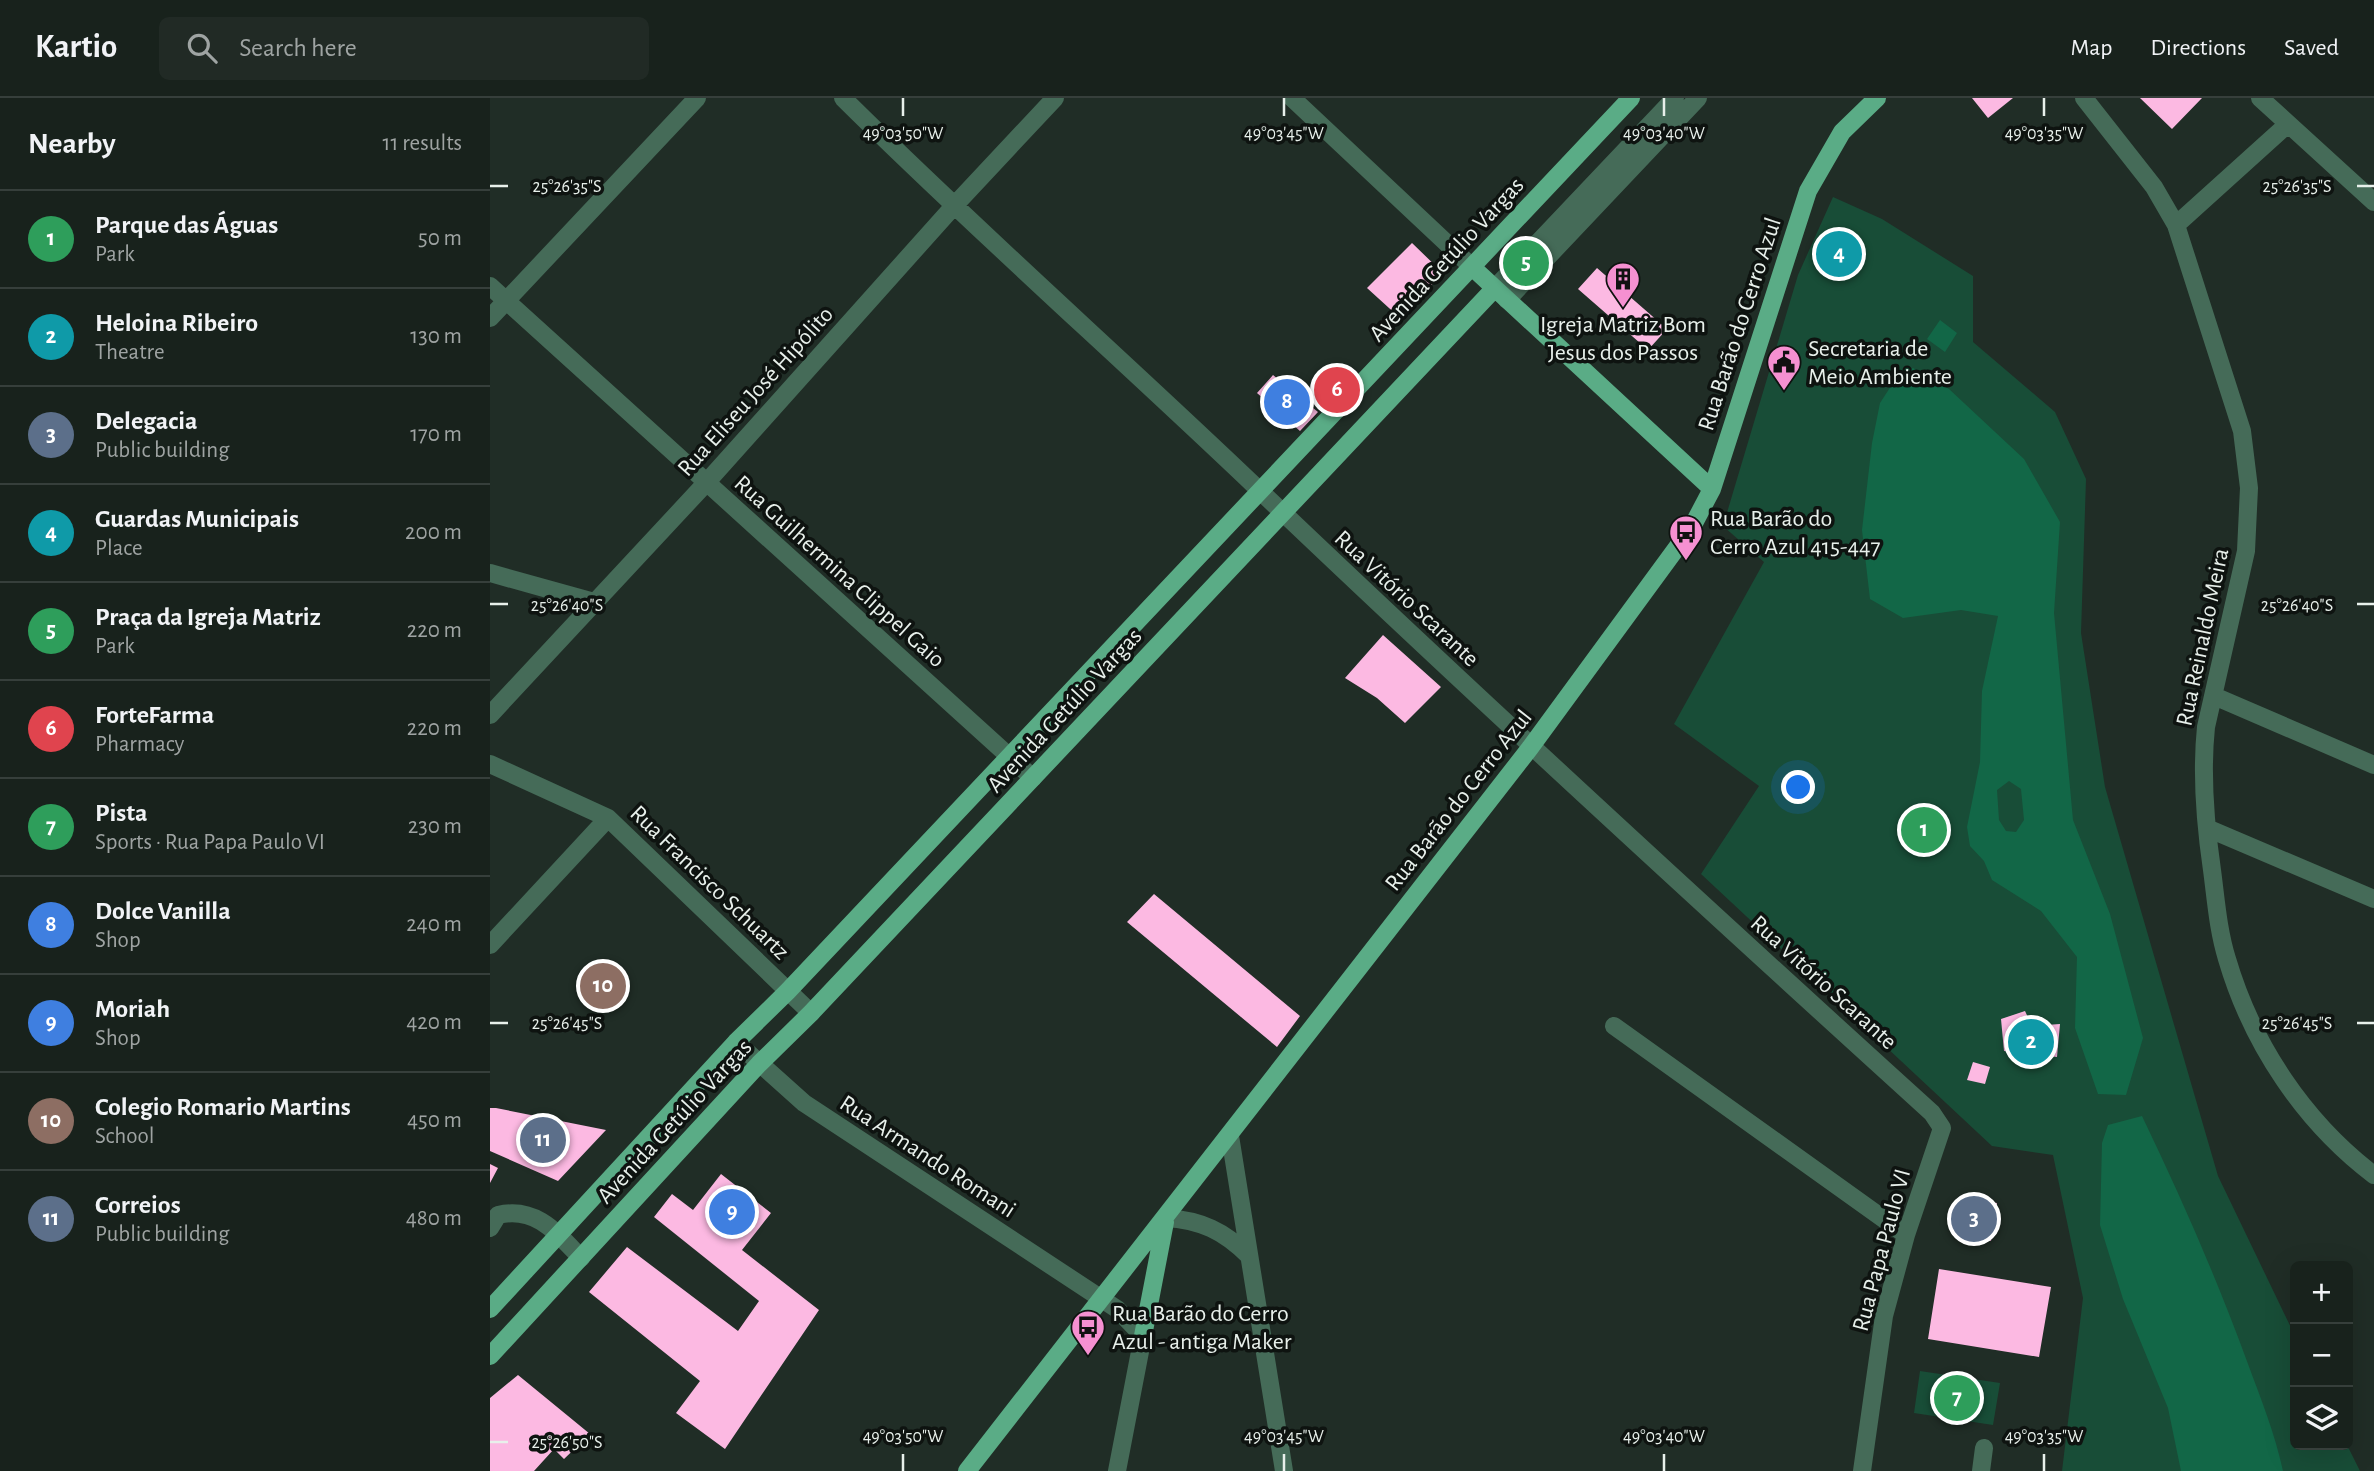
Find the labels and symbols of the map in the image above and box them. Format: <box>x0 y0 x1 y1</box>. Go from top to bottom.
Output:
text: 49°03'50"W <box>863 125 943 143</box>
text: 49°03'45"W <box>1244 125 1324 143</box>
text: 49°03'40"W <box>1623 125 1705 143</box>
text: 49°03'35"W <box>2005 125 2083 143</box>
street label: Avenida Getúlio Vargas <box>1365 173 1529 346</box>
text: 25°26'35"S <box>532 178 602 196</box>
text: 25°26'35"S <box>2262 178 2332 196</box>
street label: Rua Barão do Cerro Azul <box>1694 215 1786 434</box>
pin: 4 <box>1816 228 1862 280</box>
pin: 5 <box>1503 237 1549 289</box>
building icon: Igreja Matriz Bom Jesus dos Passos <box>1604 260 1642 309</box>
street label: Rua Eliseu José Hipólito <box>673 302 838 481</box>
place label: Igreja Matriz Bom Jesus dos Passos <box>1540 313 1706 365</box>
place label: Secretaria de Meio Ambiente <box>1808 337 1952 389</box>
public building icon: Secretaria de Meio Ambiente <box>1765 343 1803 392</box>
pin: 6 <box>1314 364 1360 416</box>
pin: 8 <box>1264 376 1310 428</box>
street label: Rua Guilhermina Clippel Gaio <box>729 471 949 672</box>
place label: Rua Barão do Cerro Azul 415-447 <box>1710 507 1880 559</box>
bus stop icon: Rua Barão do Cerro Azul 415-447 <box>1667 513 1705 562</box>
street label: Rua Vitório Scarante <box>1330 526 1483 671</box>
street label: Rua Reinaldo Meira <box>2172 546 2234 728</box>
text: 25°26'40"S <box>531 597 603 615</box>
text: 25°26'40"S <box>2261 597 2333 615</box>
street label: Avenida Getúlio Vargas <box>983 624 1147 797</box>
street label: Rua Barão do Cerro Azul <box>1381 706 1537 896</box>
your location <box>1781 770 1815 804</box>
street label: Rua Francisco Schuartz <box>625 801 793 964</box>
pin: 1 <box>1901 804 1947 856</box>
street label: Rua Vitório Scarante <box>1746 911 1901 1054</box>
pin: 10 <box>580 960 626 1012</box>
text: 25°26'45"S <box>532 1015 602 1033</box>
text: 25°26'45"S <box>2262 1015 2332 1033</box>
pin: 2 <box>2008 1016 2054 1068</box>
street label: Avenida Getúlio Vargas <box>593 1035 757 1208</box>
street label: Rua Armando Romani <box>835 1091 1020 1223</box>
pin: 11 <box>520 1114 566 1166</box>
street label: Rua Papa Paulo VI <box>1849 1166 1915 1334</box>
pin: 9 <box>709 1186 755 1238</box>
pin: 3 <box>1951 1193 1997 1245</box>
place label: Rua Barão do Cerro Azul - antiga Maker <box>1112 1302 1292 1354</box>
bus stop icon: Rua Barão do Cerro Azul - antiga Maker <box>1069 1308 1107 1357</box>
pin: 7 <box>1934 1372 1980 1424</box>
text: 49°03'50"W <box>863 1428 943 1446</box>
text: 49°03'45"W <box>1244 1428 1324 1446</box>
text: 49°03'40"W <box>1623 1428 1705 1446</box>
text: 49°03'35"W <box>2005 1428 2083 1446</box>
text: 25°26'50"S <box>531 1434 603 1452</box>

